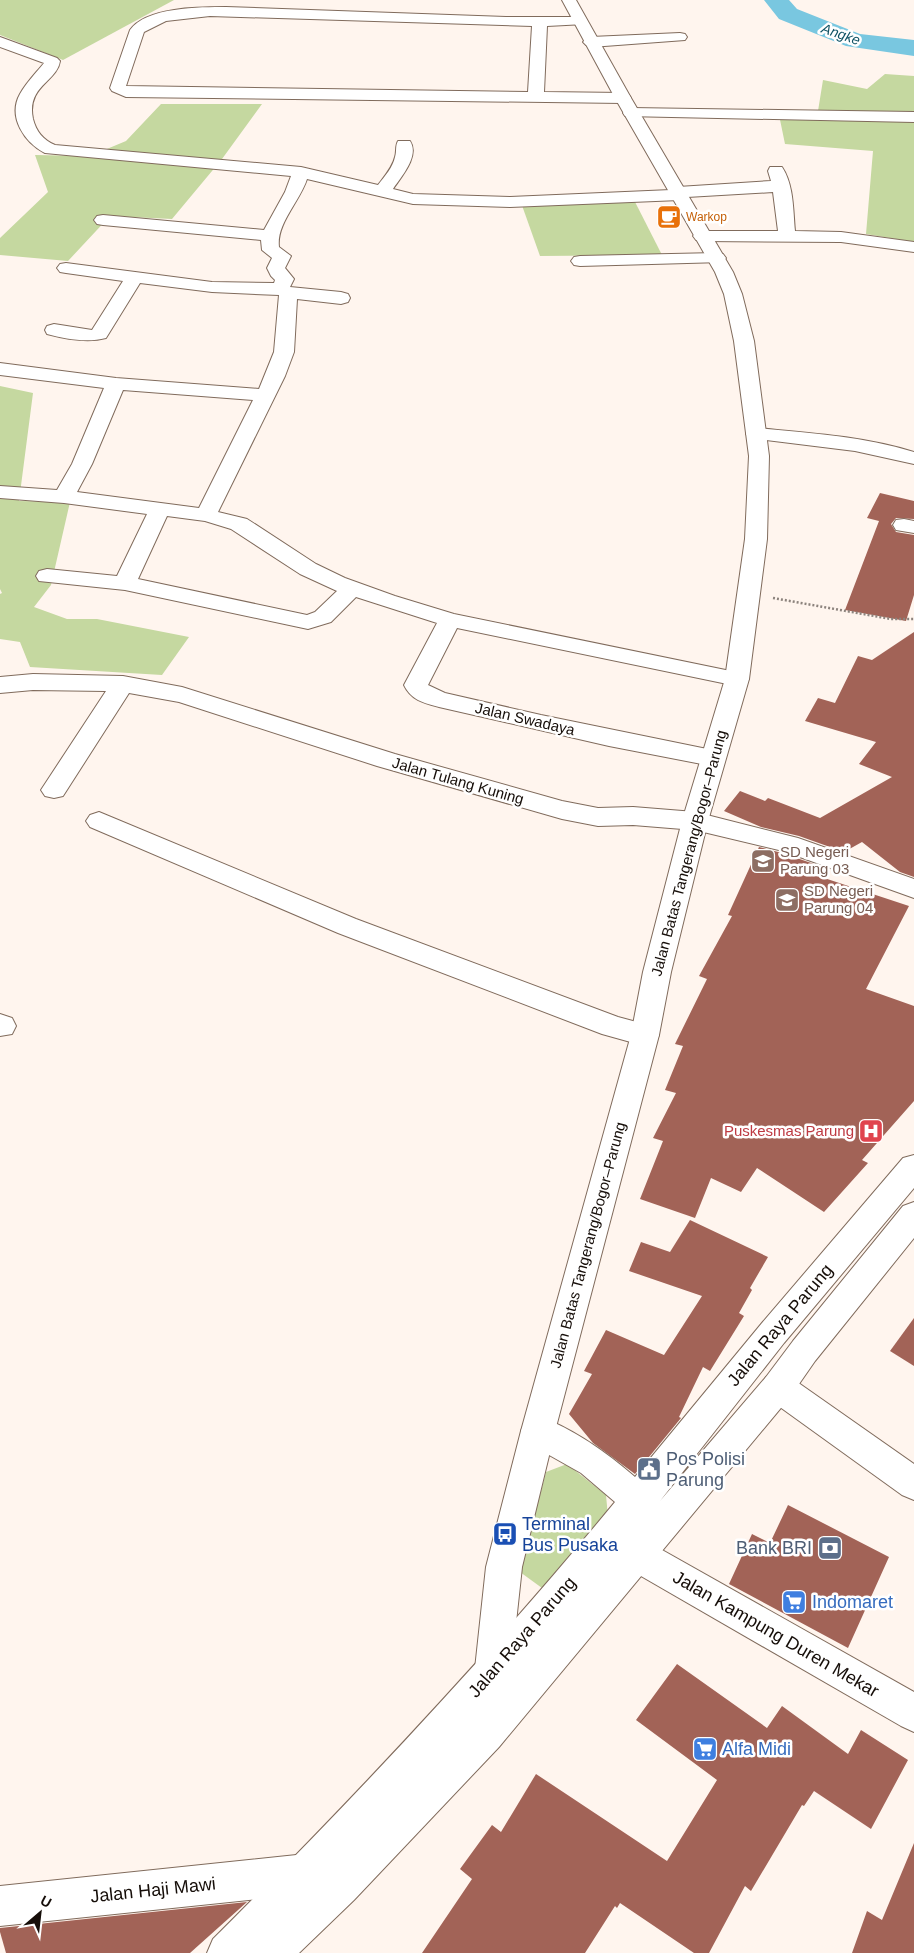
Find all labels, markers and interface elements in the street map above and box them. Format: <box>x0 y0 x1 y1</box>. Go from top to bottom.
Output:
water label: Angke <box>819 20 863 48</box>
cafe icon: Warkop <box>656 204 682 230</box>
place label: Warkop <box>686 210 727 224</box>
street label: Jalan Swadaya <box>474 699 577 738</box>
street label: Jalan Batas Tangerang/Bogor–Parung <box>647 728 730 978</box>
street label: Jalan Tulang Kuning <box>390 754 526 807</box>
place label: SD Negeri Parung 03 <box>780 843 849 877</box>
school or university icon: SD Negeri Parung 03 <box>750 848 776 874</box>
place label: SD Negeri Parung 04 <box>804 882 873 916</box>
school or university icon: SD Negeri Parung 04 <box>774 887 800 913</box>
hospital icon: Puskesmas Parung <box>858 1118 884 1144</box>
street label: Jalan Batas Tangerang/Bogor–Parung <box>546 1120 629 1370</box>
place label: Puskesmas Parung <box>724 1122 854 1139</box>
street label: Jalan Raya Parung <box>723 1260 837 1390</box>
place label: Pos Polisi Parung <box>666 1449 745 1490</box>
public building icon: Pos Polisi Parung <box>636 1456 662 1482</box>
place label: Terminal Bus Pusaka <box>522 1514 619 1555</box>
bus stop icon: Terminal Bus Pusaka <box>492 1521 518 1547</box>
bank icon: Bank BRI <box>817 1535 843 1561</box>
place label: Bank BRI <box>736 1538 812 1558</box>
street label: Jalan Kampung Duren Mekar <box>670 1567 882 1701</box>
street label: Jalan Raya Parung <box>464 1573 580 1701</box>
supermarket icon: Indomaret <box>781 1589 807 1615</box>
place label: Indomaret <box>812 1592 893 1612</box>
supermarket icon: Alfa Midi <box>692 1736 718 1762</box>
place label: Alfa Midi <box>722 1739 791 1759</box>
street label: Jalan Haji Mawi <box>89 1873 217 1907</box>
north arrow <box>15 1888 65 1938</box>
text: U <box>38 1892 54 1911</box>

